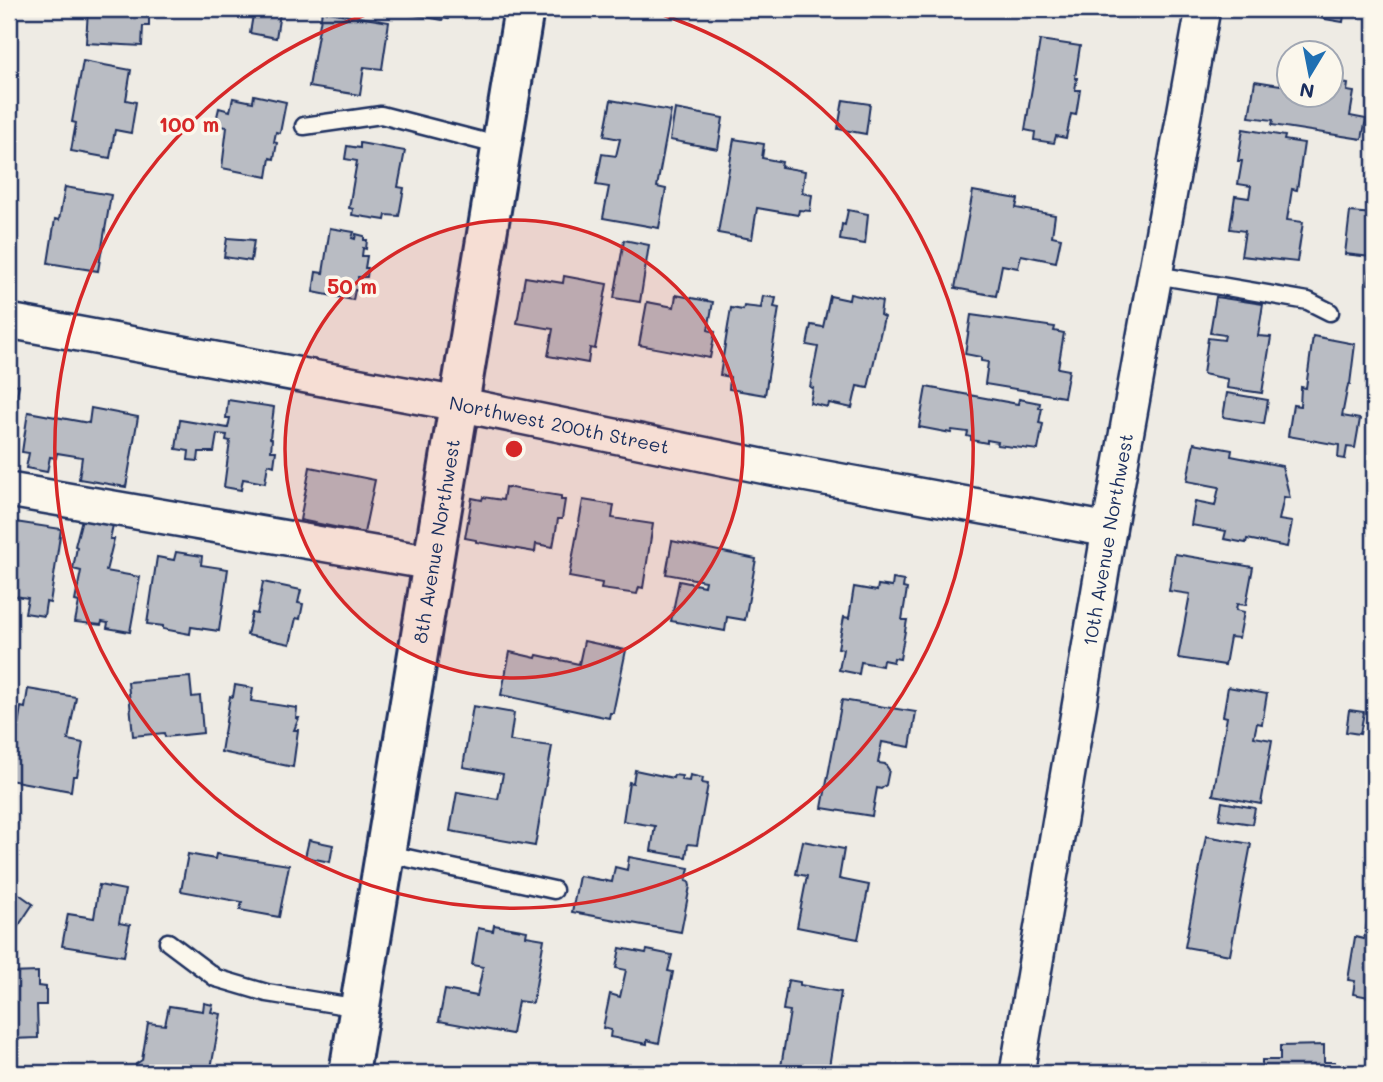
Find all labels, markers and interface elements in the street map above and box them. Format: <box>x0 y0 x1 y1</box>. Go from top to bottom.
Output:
north arrow <box>1274 38 1344 108</box>
text: N <box>1298 78 1316 105</box>
text: 100 m <box>159 110 219 137</box>
text: 50 m <box>327 272 377 299</box>
street label: Northwest 200th Street <box>447 390 672 459</box>
street label: 10th Avenue Northwest <box>1077 431 1138 648</box>
street label: 8th Avenue Northwest <box>407 437 465 645</box>
centre of rings <box>502 437 526 461</box>

